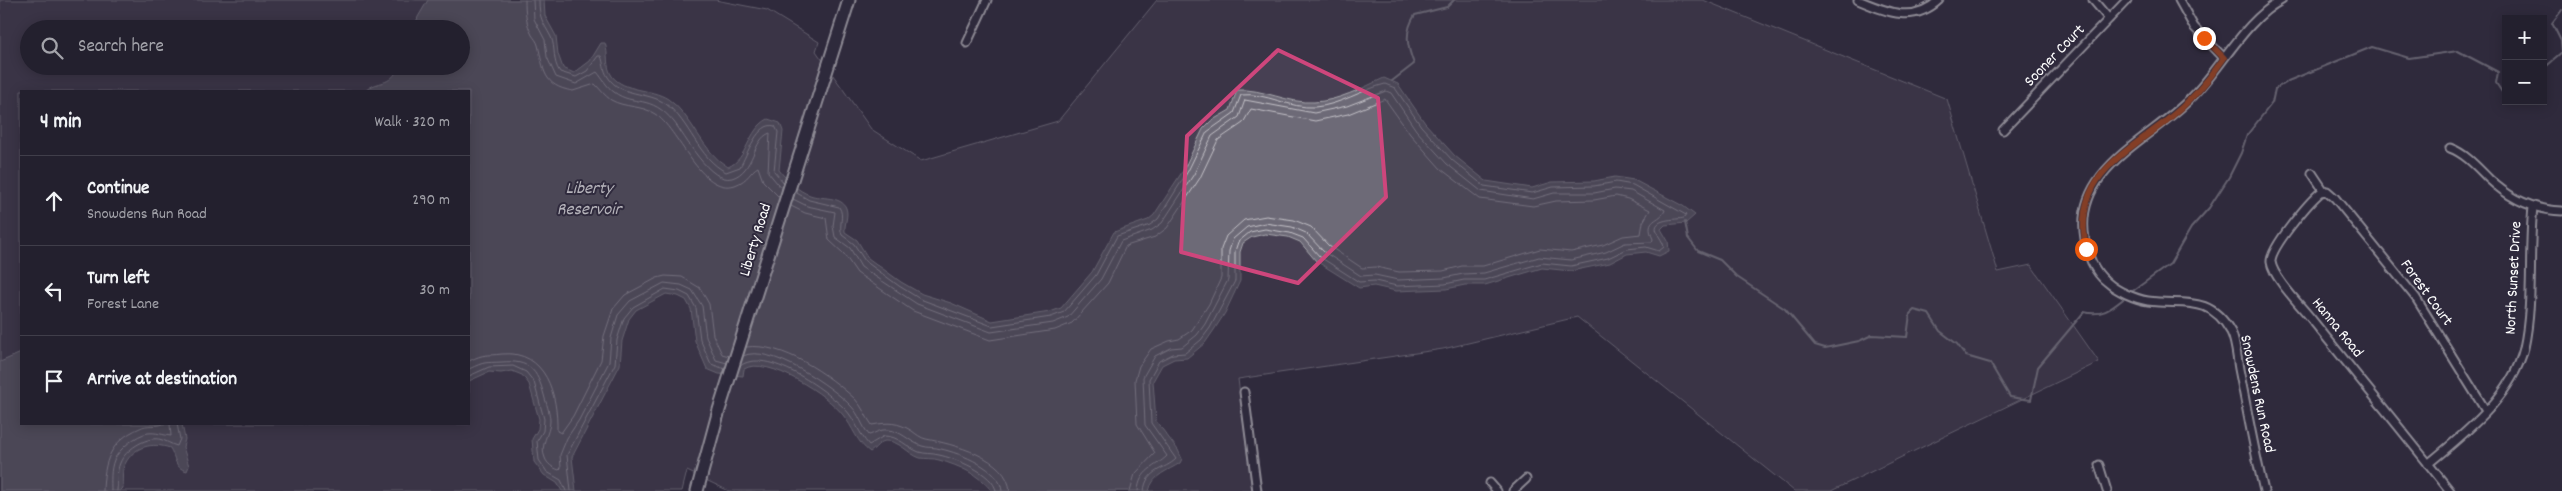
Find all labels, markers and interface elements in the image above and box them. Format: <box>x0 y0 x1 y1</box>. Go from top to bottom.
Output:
map controls <box>2502 15 2547 105</box>
button: + <box>2502 15 2547 60</box>
street label: Sooner Court <box>2019 19 2091 92</box>
search box <box>20 20 470 75</box>
route end <box>2193 27 2216 50</box>
icon: search <box>38 34 66 62</box>
text: Search here <box>78 34 164 61</box>
button: − <box>2502 60 2547 105</box>
text: 4 min <box>40 108 82 138</box>
text: Walk · 320 m <box>374 111 450 134</box>
text: Continue <box>87 176 149 203</box>
water label: Liberty Reservoir <box>557 177 623 223</box>
icon: ahead <box>40 187 68 215</box>
text: 290 m <box>412 189 450 212</box>
street label: Liberty Road <box>734 201 778 279</box>
text: Snowdens Run Road <box>87 203 207 226</box>
street label: North Sunset Drive <box>2500 221 2528 335</box>
route start <box>2075 238 2098 261</box>
street label: Forest Court <box>2394 255 2458 331</box>
text: Turn left <box>87 266 150 293</box>
icon: left <box>40 277 68 305</box>
text: 30 m <box>420 279 450 302</box>
text: Forest Lane <box>87 293 159 316</box>
street label: Hanna Road <box>2306 293 2368 363</box>
street label: Snowdens Run Road <box>2233 333 2281 455</box>
icon: arrive <box>40 367 68 395</box>
text: Arrive at destination <box>87 367 237 394</box>

